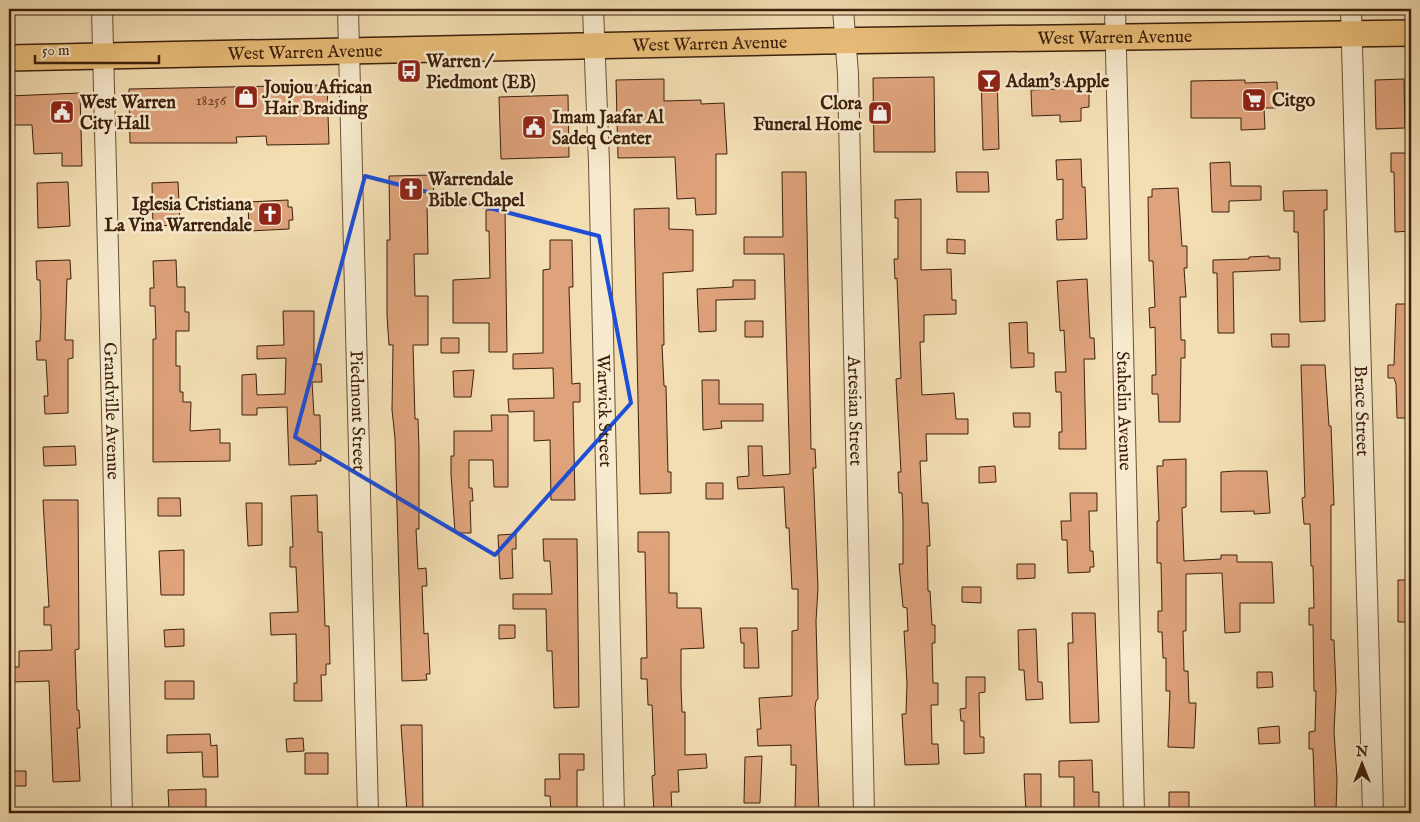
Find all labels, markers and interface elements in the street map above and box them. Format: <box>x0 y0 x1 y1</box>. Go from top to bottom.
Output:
street label: West Warren Avenue <box>1037 26 1192 51</box>
scale bar <box>35 32 159 64</box>
street label: West Warren Avenue <box>632 32 788 58</box>
street label: West Warren Avenue <box>227 40 383 66</box>
text: 50 m <box>42 41 70 60</box>
place label: Warren / Piedmont (EB) <box>425 51 536 95</box>
bus stop icon: Warren / Piedmont (EB) <box>396 58 422 84</box>
bar icon: Adam's Apple <box>976 68 1002 94</box>
place label: Adam's Apple <box>1005 71 1110 94</box>
place label: Joujou African Hair Braiding <box>262 77 373 121</box>
shop icon: Joujou African Hair Braiding <box>233 84 259 110</box>
supermarket icon: Citgo <box>1241 87 1267 113</box>
place label: Citgo <box>1272 90 1315 113</box>
house number: 18256 <box>196 91 227 110</box>
place label: West Warren City Hall <box>79 92 176 136</box>
place label: Clora Funeral Home <box>753 93 863 137</box>
public building icon: West Warren City Hall <box>49 99 75 125</box>
shop icon: Clora Funeral Home <box>867 100 893 126</box>
place label: Imam Jaafar Al Sadeq Center <box>552 107 665 151</box>
public building icon: Imam Jaafar Al Sadeq Center <box>521 114 547 140</box>
place label: Warrendale Bible Chapel <box>427 169 525 213</box>
church icon: Warrendale Bible Chapel <box>398 176 424 202</box>
place label: Iglesia Cristiana La Vina Warrendale <box>104 194 253 238</box>
church icon: Iglesia Cristiana La Vina Warrendale <box>257 201 283 227</box>
street label: Grandville Avenue <box>97 342 124 480</box>
street label: Piedmont Street <box>343 350 369 472</box>
street label: Stahelin Avenue <box>1110 351 1136 471</box>
street label: Warwick Street <box>590 354 616 468</box>
street label: Artesian Street <box>841 354 866 466</box>
street label: Brace Street <box>1348 365 1373 457</box>
north arrow <box>1338 740 1388 790</box>
text: N <box>1355 743 1368 761</box>

